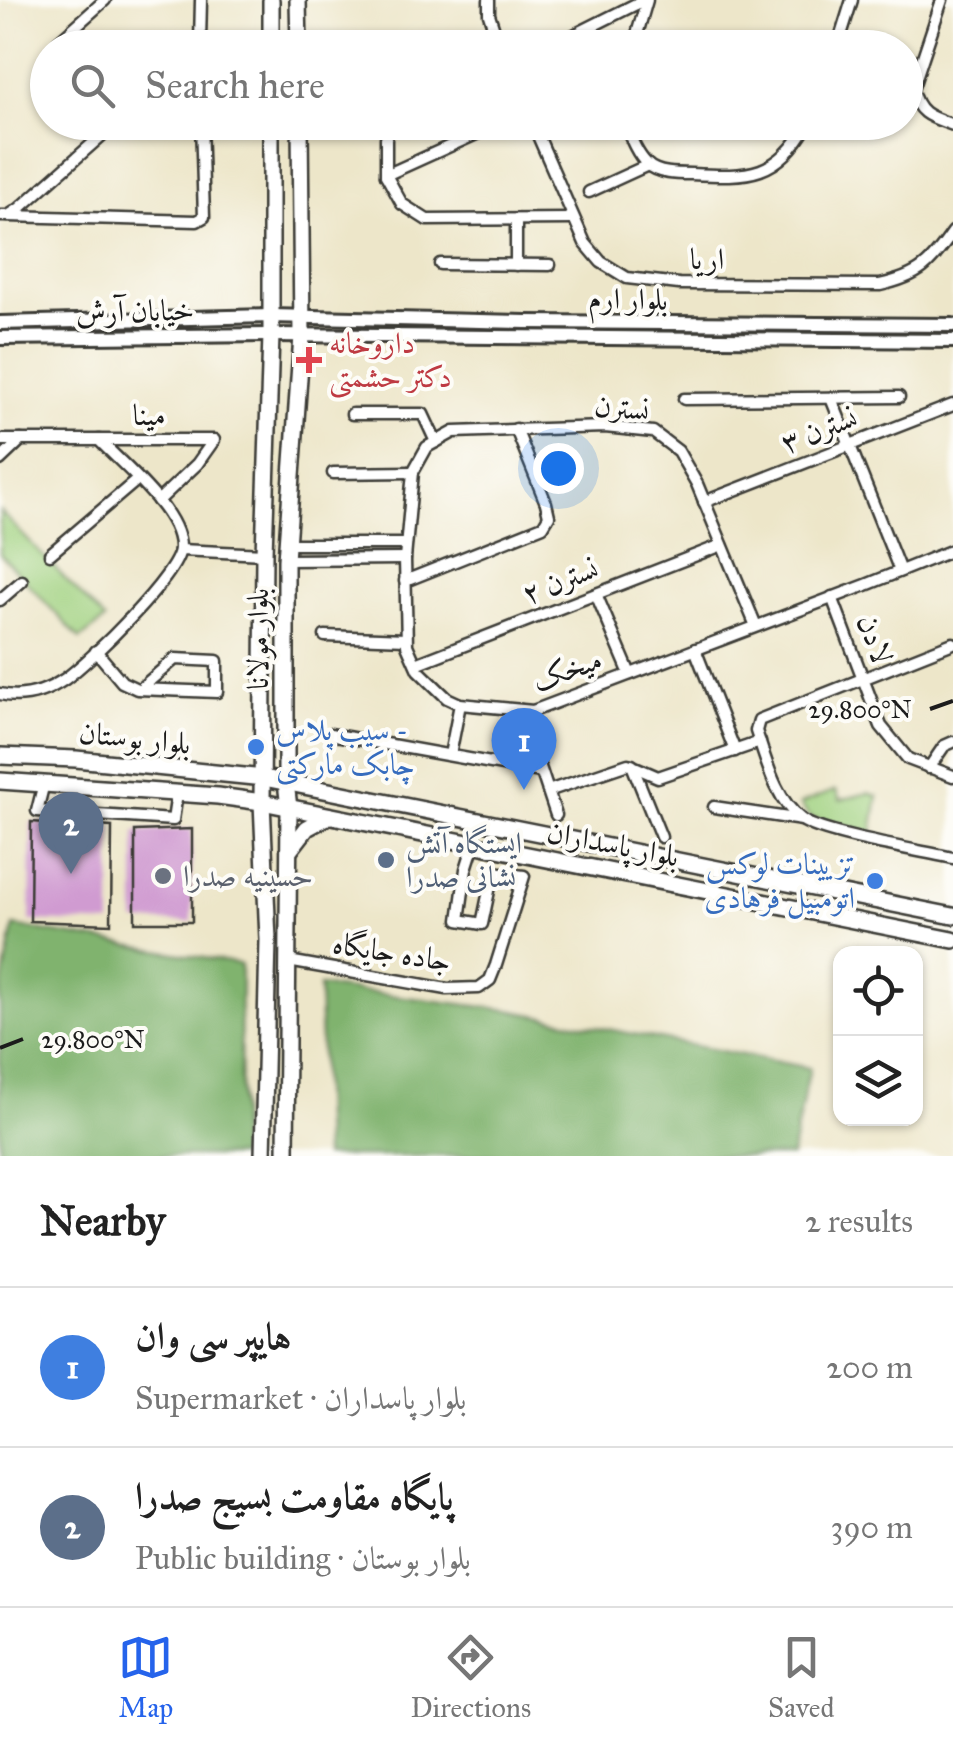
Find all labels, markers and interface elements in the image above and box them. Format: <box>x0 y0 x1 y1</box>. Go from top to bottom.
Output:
search box <box>30 30 923 140</box>
icon: search <box>65 58 120 113</box>
text: Search here <box>145 62 325 108</box>
street label: اریا <box>690 241 724 277</box>
street label: بلوار ارم <box>588 280 668 326</box>
street label: خیابان آرش <box>76 292 194 330</box>
place label: داروخانه دکتر حشمتی <box>329 325 452 399</box>
marker: داروخانه دکتر حشمتی <box>298 349 320 371</box>
street label: نسترن <box>593 387 651 429</box>
street label: مینا <box>132 397 166 433</box>
street label: نسترن ۳ <box>776 399 862 461</box>
your location <box>533 443 584 494</box>
street label: نسترن ۲ <box>517 550 603 612</box>
street label: بلوار مولانا <box>240 588 277 690</box>
street label: لادن <box>849 609 901 669</box>
street label: میخک <box>527 641 607 699</box>
text: 29.800°N <box>808 694 912 725</box>
pin: 1 <box>492 708 556 790</box>
place label: سیب پلاس - چابک مارکتی <box>276 712 415 786</box>
street label: بلوار بوستان <box>77 714 193 763</box>
marker: سیب پلاس - چابک مارکتی <box>245 736 267 758</box>
pin: 2 <box>38 792 104 874</box>
street label: بلوار پاسداران <box>543 814 682 877</box>
place label: ایستگاه آتش نشانی صدرا <box>406 824 522 895</box>
place label: تزیینات لوکس اتومبیل فرهادی <box>704 846 855 919</box>
marker: ایستگاه آتش نشانی صدرا <box>375 849 397 871</box>
place label: حسینیه صدرا <box>183 858 313 894</box>
marker: حسینیه صدرا <box>152 865 174 887</box>
marker: تزیینات لوکس اتومبیل فرهادی <box>864 870 886 892</box>
street label: جاده جایگاه <box>330 924 454 979</box>
map controls <box>833 946 923 1126</box>
button: locate <box>833 946 923 1036</box>
text: 29.800°N <box>41 1024 145 1055</box>
button: layers <box>833 1036 923 1126</box>
text: Nearby <box>40 1195 165 1247</box>
text: 2 results <box>805 1202 913 1241</box>
text: هایپر سی وان <box>135 1313 291 1359</box>
text: 1 <box>66 1348 79 1387</box>
text: 200 m <box>826 1348 913 1387</box>
text: Supermarket · بلوار پاسداران <box>135 1379 467 1418</box>
text: پایگاه مقاومت بسیج صدرا <box>135 1473 454 1519</box>
text: 2 <box>65 1508 80 1547</box>
text: 390 m <box>831 1508 913 1547</box>
text: Public building · بلوار بوستان <box>135 1539 471 1578</box>
tab: Map <box>118 1630 173 1725</box>
tab: Directions <box>410 1630 531 1725</box>
tab: Saved <box>768 1630 835 1725</box>

